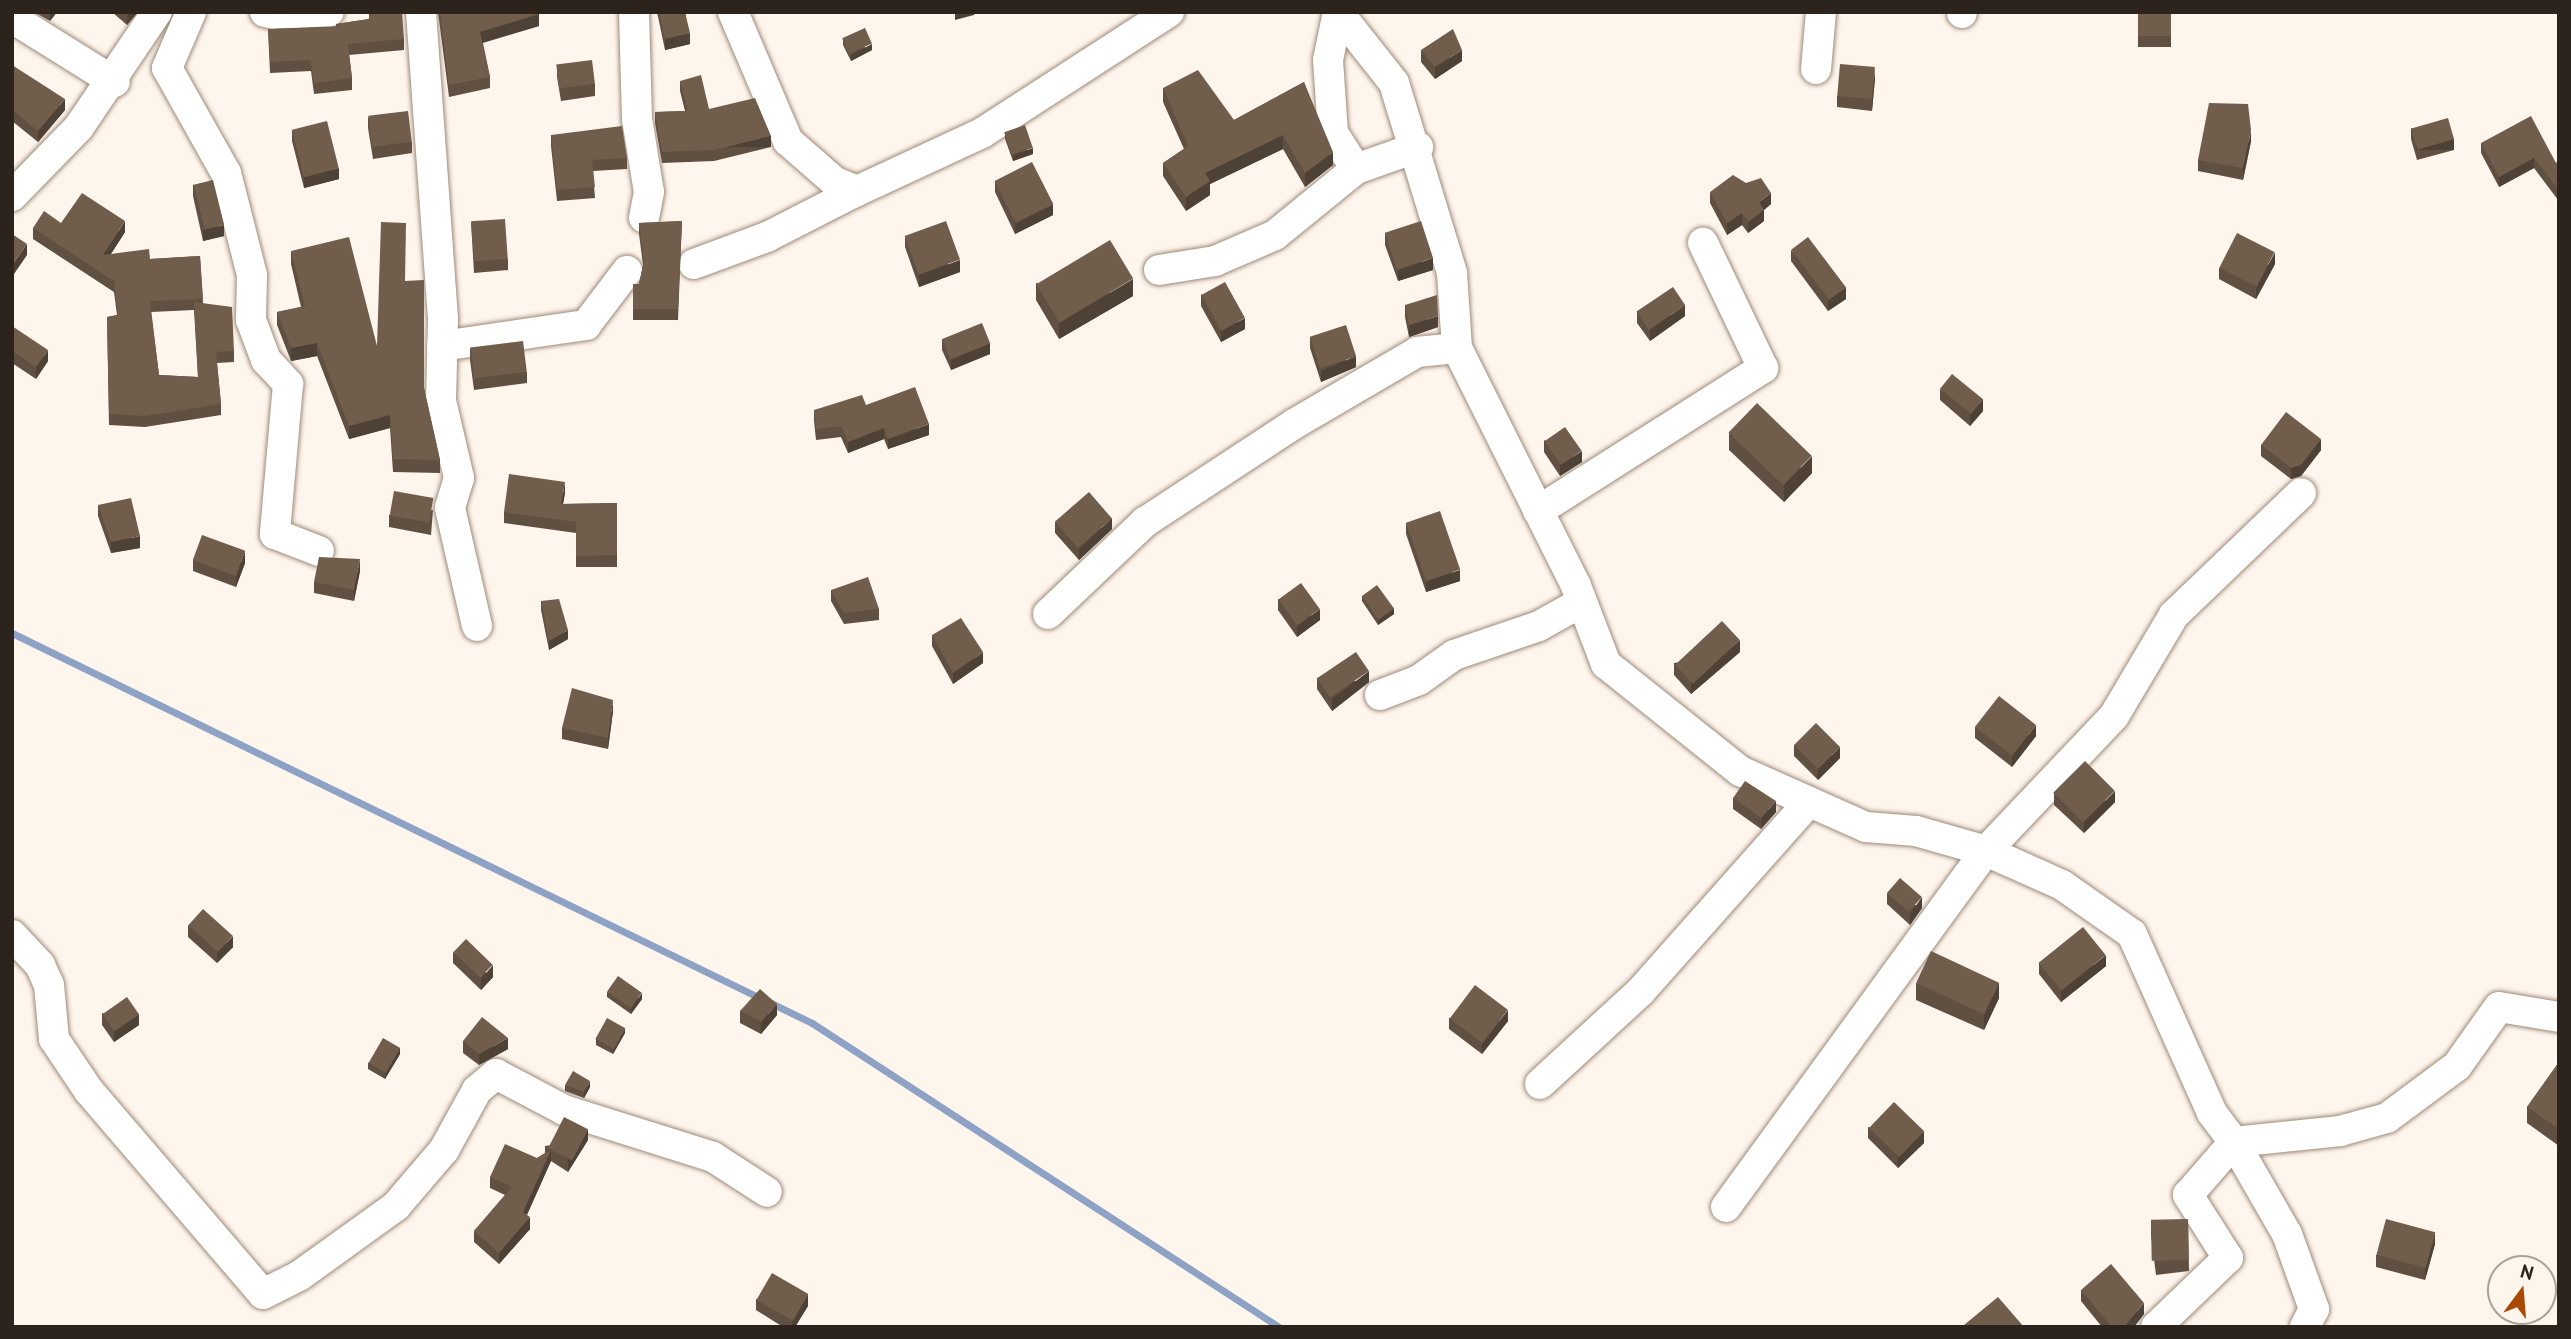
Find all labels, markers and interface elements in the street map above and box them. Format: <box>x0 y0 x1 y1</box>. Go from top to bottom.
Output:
north arrow <box>2487 1255 2557 1325</box>
text: N <box>2518 1258 2537 1285</box>

